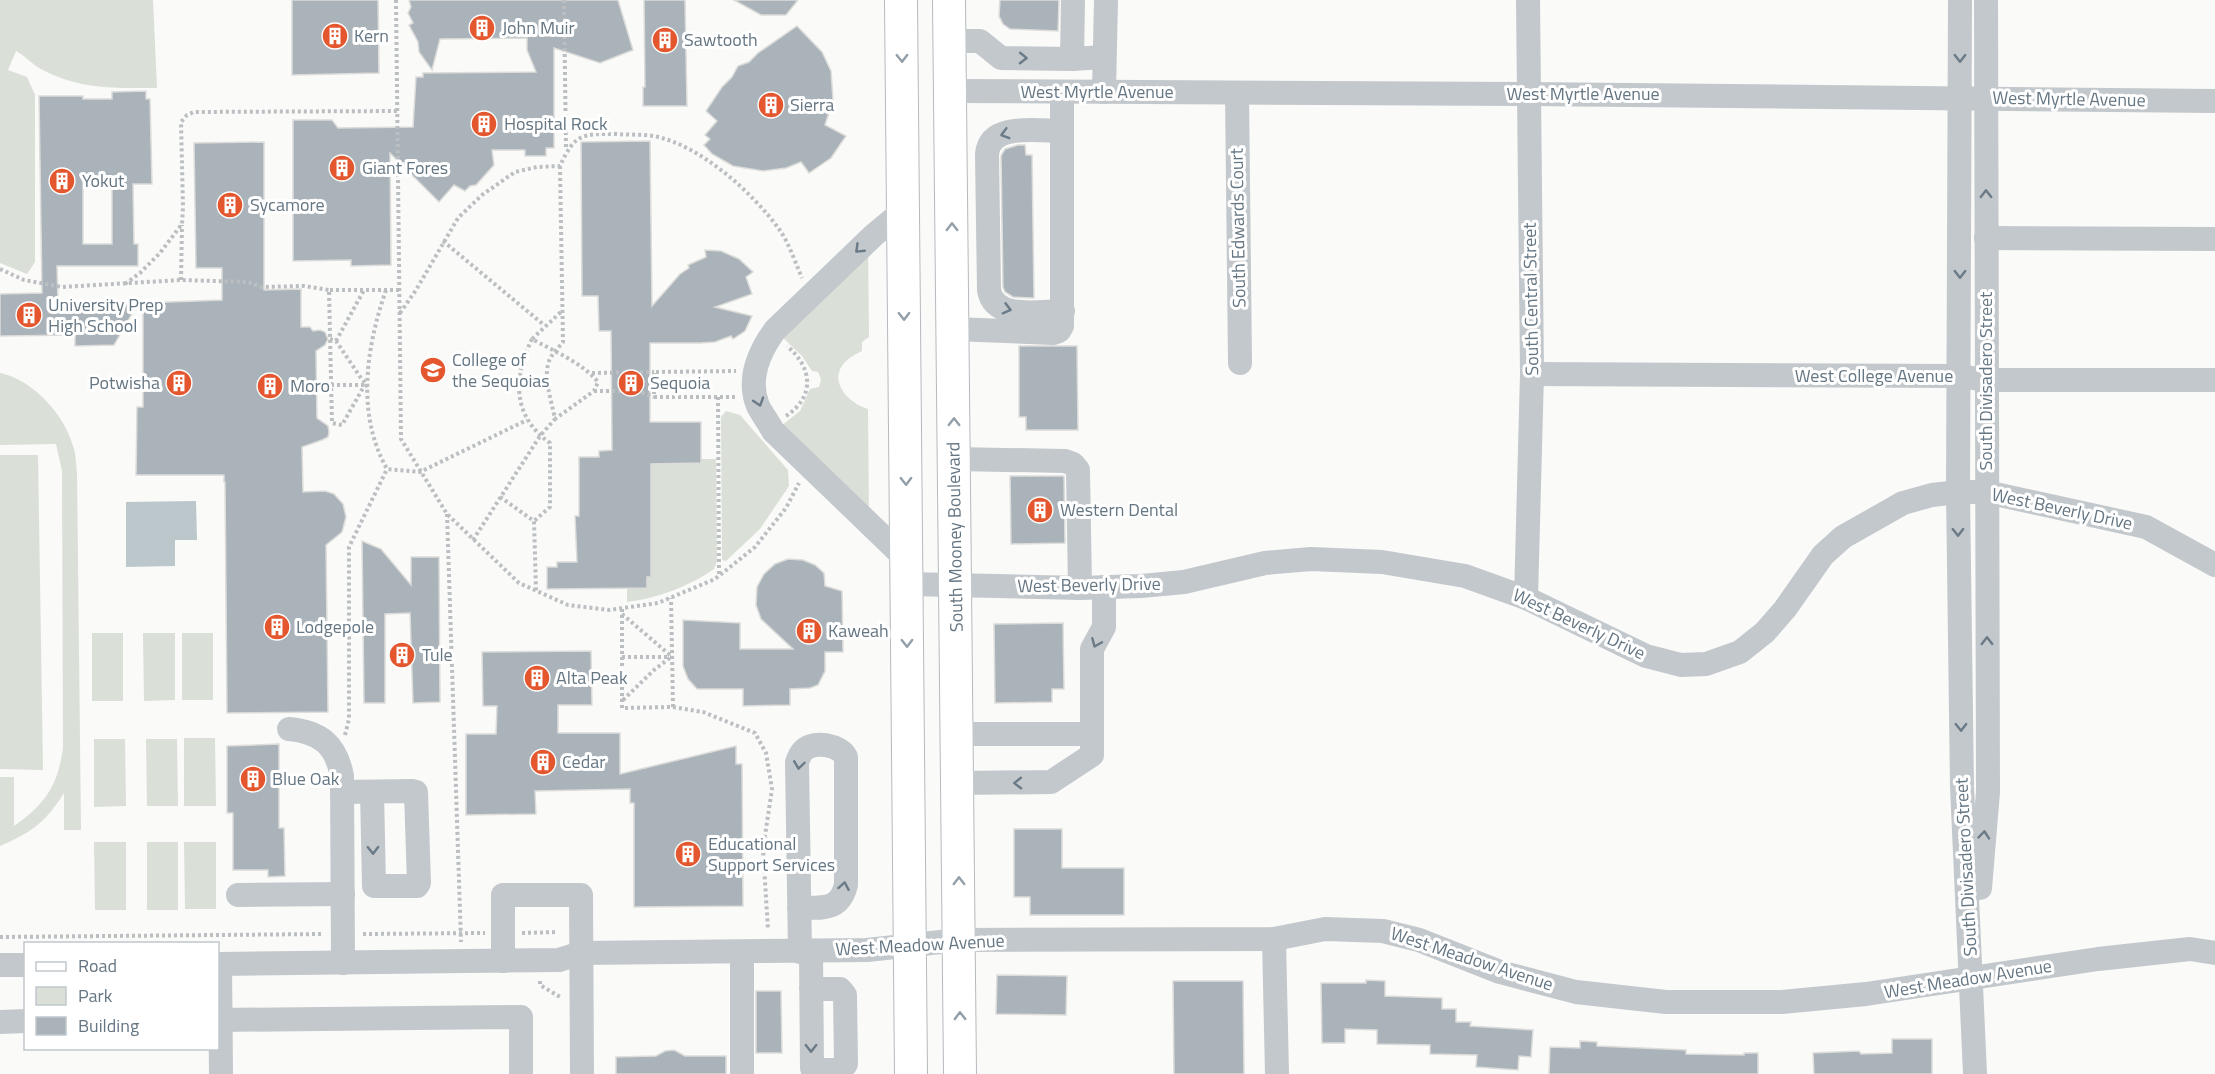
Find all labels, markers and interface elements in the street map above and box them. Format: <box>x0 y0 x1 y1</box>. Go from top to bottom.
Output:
building icon: John Muir <box>467 13 497 43</box>
place label: John Muir <box>502 14 575 41</box>
building icon: Kern <box>320 21 350 51</box>
place label: Kern <box>354 22 389 49</box>
building icon: Sawtooth <box>650 25 680 55</box>
place label: Sawtooth <box>684 26 758 53</box>
one-way arrow <box>1019 52 1028 64</box>
one-way arrow <box>895 54 908 63</box>
one-way arrow <box>1954 54 1966 63</box>
street label: West Myrtle Avenue <box>1020 78 1174 105</box>
street label: West Myrtle Avenue <box>1506 80 1660 107</box>
street label: West Myrtle Avenue <box>1992 84 2146 113</box>
building icon: Sierra <box>756 90 786 120</box>
place label: Sierra <box>790 91 834 118</box>
building icon: Hospital Rock <box>469 109 499 139</box>
place label: Hospital Rock <box>504 110 608 137</box>
one-way arrow <box>1000 127 1010 140</box>
street label: South Edwards Court <box>1223 147 1252 308</box>
building icon: Giant Fores <box>327 153 357 183</box>
place label: Giant Fores <box>362 154 448 181</box>
building icon: Yokut <box>47 166 77 196</box>
place label: Yokut <box>82 167 125 194</box>
one-way arrow <box>1980 189 1992 198</box>
building icon: Sycamore <box>215 190 245 220</box>
place label: Sycamore <box>250 191 325 218</box>
one-way arrow <box>946 222 958 231</box>
street label: South Central Street <box>1516 222 1545 376</box>
one-way arrow <box>855 242 866 253</box>
one-way arrow <box>1954 270 1966 279</box>
place label: University Prep High School <box>48 291 164 339</box>
street label: South Divisadero Street <box>1972 291 1999 470</box>
building icon: University Prep High School <box>14 300 44 330</box>
one-way arrow <box>1002 301 1012 314</box>
one-way arrow <box>898 312 910 321</box>
place label: College of the Sequoias <box>452 346 550 394</box>
school or university icon: College of the Sequoias <box>418 355 448 385</box>
street label: West College Avenue <box>1795 362 1953 389</box>
building icon: Potwisha <box>164 368 194 398</box>
building icon: Sequoia <box>616 368 646 398</box>
place label: Potwisha <box>89 369 160 396</box>
place label: Sequoia <box>650 369 710 396</box>
building icon: Moro <box>255 371 285 401</box>
place label: Moro <box>290 372 330 399</box>
one-way arrow <box>752 396 764 407</box>
one-way arrow <box>948 417 960 426</box>
street label: South Mooney Boulevard <box>939 442 970 632</box>
one-way arrow <box>900 476 912 485</box>
street label: West Beverly Drive <box>1989 480 2135 537</box>
building icon: Western Dental <box>1025 495 1055 525</box>
place label: Western Dental <box>1060 496 1178 523</box>
one-way arrow <box>1952 528 1964 537</box>
street label: West Beverly Drive <box>1017 570 1161 599</box>
street label: West Beverly Drive <box>1509 581 1650 666</box>
building icon: Lodgepole <box>262 612 292 642</box>
place label: Lodgepole <box>296 613 374 640</box>
building icon: Kaweah <box>794 616 824 646</box>
place label: Kaweah <box>828 617 889 644</box>
one-way arrow <box>1981 636 1993 645</box>
one-way arrow <box>1091 637 1103 648</box>
one-way arrow <box>901 638 914 647</box>
building icon: Tule <box>387 640 417 670</box>
place label: Tule <box>422 641 453 668</box>
building icon: Alta Peak <box>522 663 552 693</box>
place label: Alta Peak <box>556 664 628 691</box>
one-way arrow <box>1955 723 1967 732</box>
building icon: Cedar <box>528 747 558 777</box>
place label: Cedar <box>562 748 605 775</box>
one-way arrow <box>793 761 805 770</box>
building icon: Blue Oak <box>238 764 268 794</box>
place label: Blue Oak <box>272 765 340 792</box>
one-way arrow <box>1013 776 1022 789</box>
street label: South Divisadero Street <box>1947 776 1984 957</box>
place label: Educational Support Services <box>708 830 835 878</box>
one-way arrow <box>1977 831 1990 840</box>
building icon: Educational Support Services <box>673 839 703 869</box>
one-way arrow <box>367 846 379 855</box>
one-way arrow <box>953 877 965 886</box>
one-way arrow <box>837 881 850 891</box>
street label: West Meadow Avenue <box>1387 920 1557 998</box>
street label: West Meadow Avenue <box>835 927 1005 962</box>
legend <box>24 942 219 1050</box>
text: Road <box>78 952 117 979</box>
street label: West Meadow Avenue <box>1882 952 2054 1005</box>
text: Park <box>78 982 113 1009</box>
one-way arrow <box>954 1011 966 1020</box>
text: Building <box>78 1012 139 1039</box>
one-way arrow <box>805 1043 818 1052</box>

